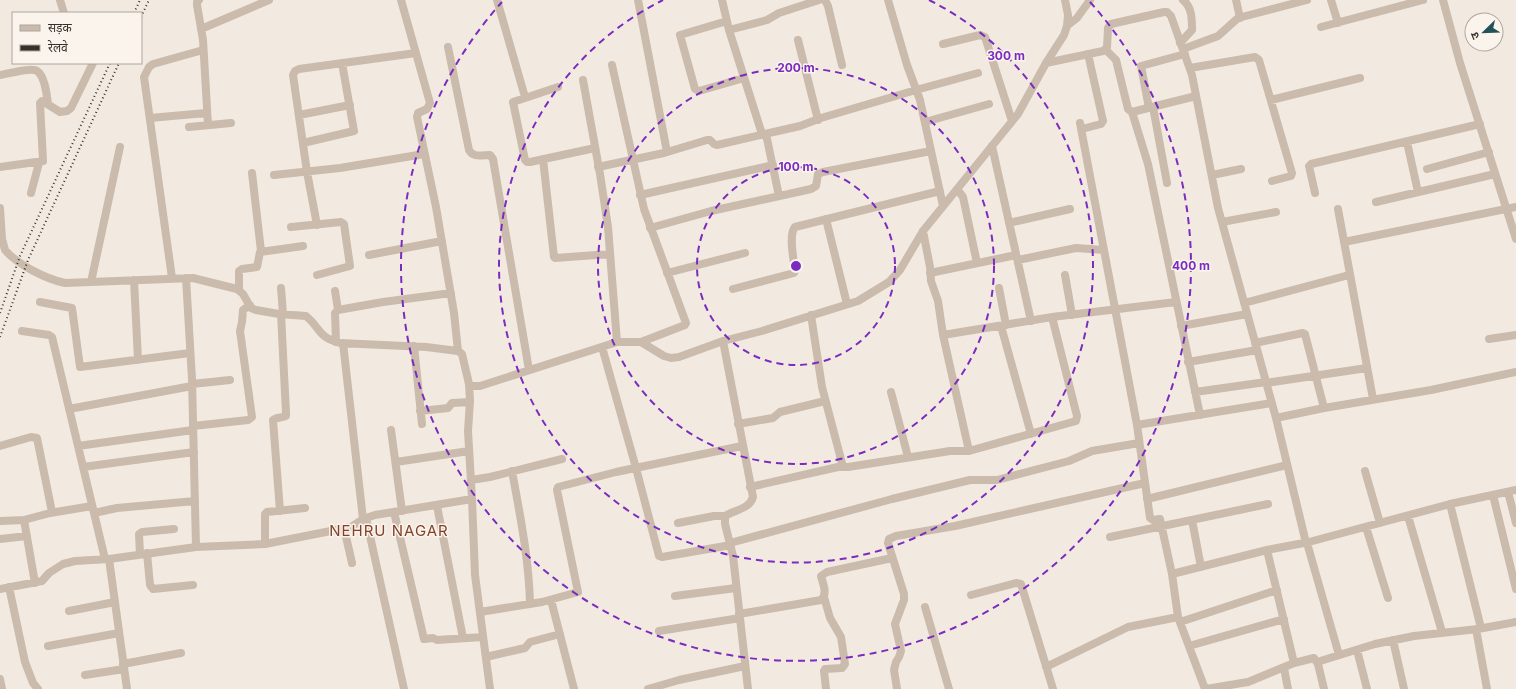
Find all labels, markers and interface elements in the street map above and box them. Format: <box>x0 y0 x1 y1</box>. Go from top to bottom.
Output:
legend <box>12 12 142 64</box>
north arrow <box>1464 12 1504 52</box>
text: सड़क <box>48 20 73 35</box>
text: उ <box>1467 30 1482 42</box>
text: रेलवे <box>48 40 68 55</box>
text: 300 m <box>987 48 1025 63</box>
text: 200 m <box>777 60 815 75</box>
text: 100 m <box>778 159 814 174</box>
text: 400 m <box>1172 258 1210 273</box>
centre of rings <box>789 259 803 273</box>
district label: NEHRU NAGAR <box>329 521 449 540</box>

